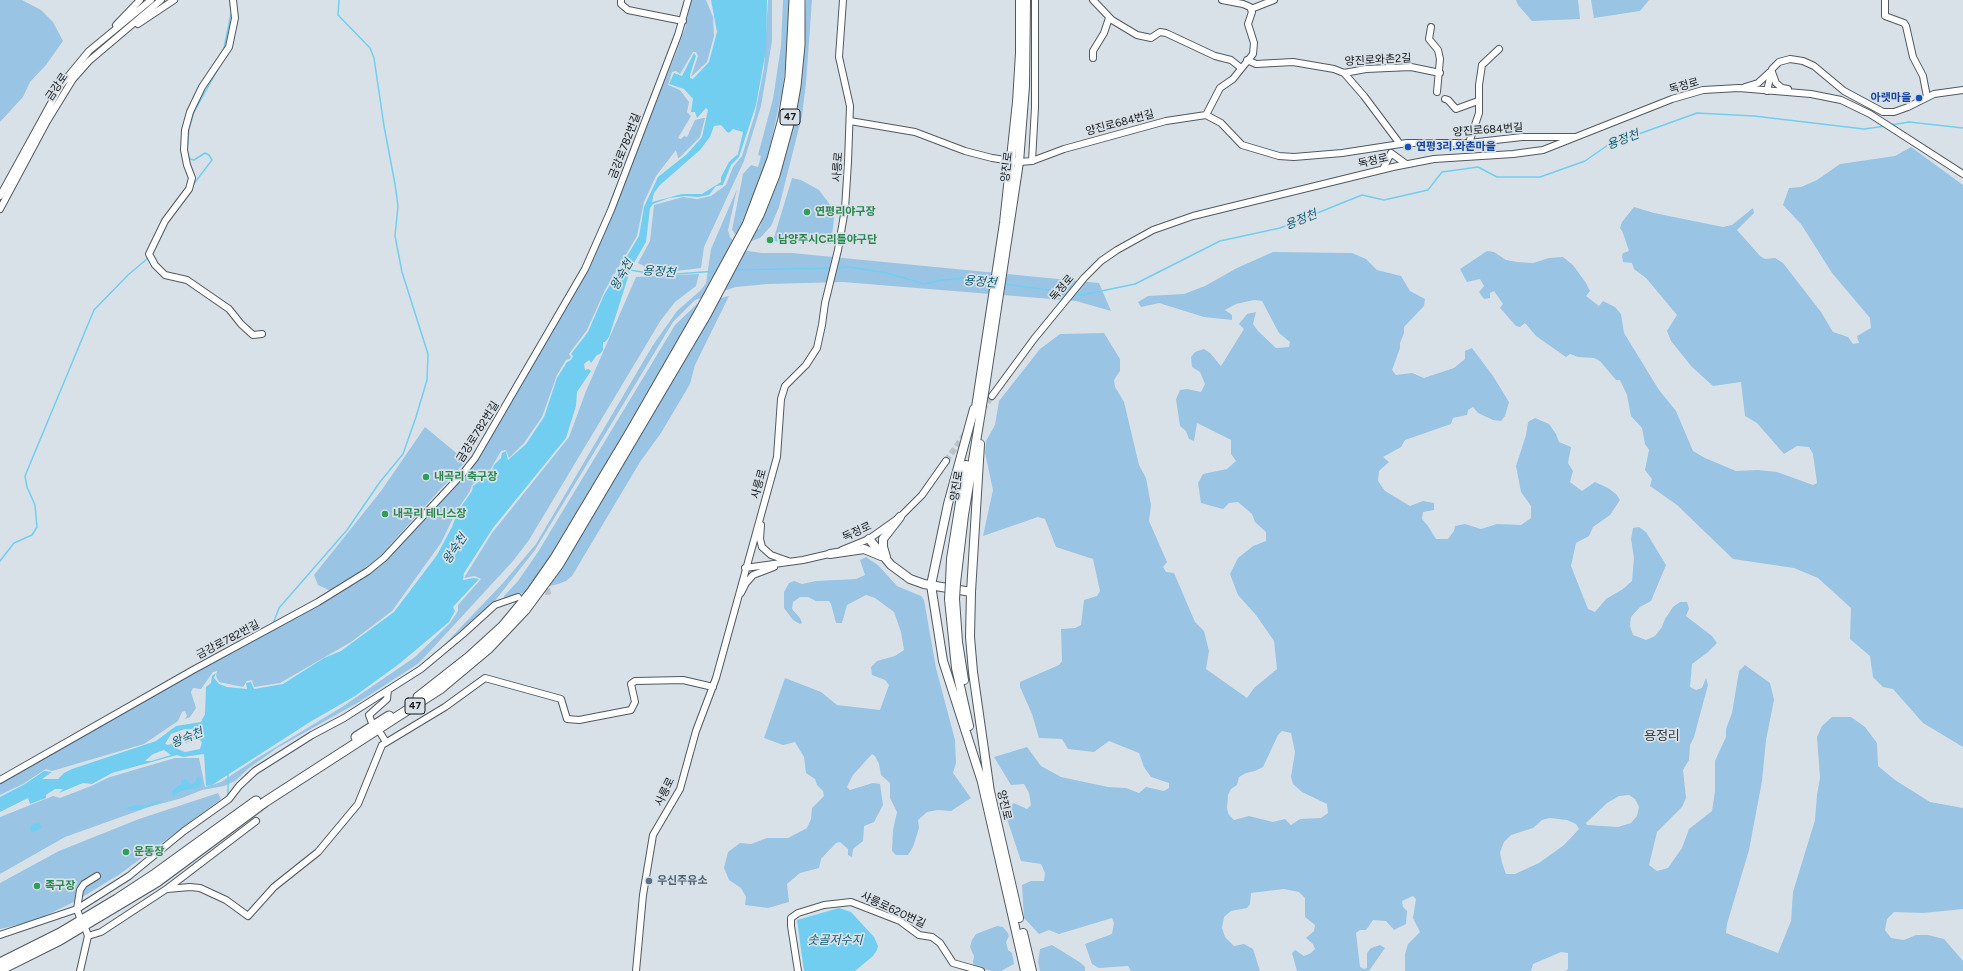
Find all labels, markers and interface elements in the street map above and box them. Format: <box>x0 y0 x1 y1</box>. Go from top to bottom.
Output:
street label: 양진로와촌2길 <box>1344 52 1412 68</box>
street label: 금강로 <box>43 71 71 103</box>
street label: 독정로 <box>1668 75 1700 97</box>
place label: 아랫마을 <box>1871 91 1911 105</box>
marker: 아랫마을 <box>1914 93 1924 103</box>
street label: 양진로684번길 <box>1084 108 1156 138</box>
road number: 47 <box>780 109 800 125</box>
street label: 금강로782번길 <box>606 111 644 181</box>
street label: 양진로684번길 <box>1452 121 1524 139</box>
water label: 용정천 <box>1605 127 1641 153</box>
place label: 연평3리.와촌마을 <box>1416 140 1496 154</box>
marker: 연평3리.와촌마을 <box>1403 142 1413 152</box>
street label: 사릉로 <box>830 151 846 183</box>
street label: 양진로 <box>999 151 1015 183</box>
street label: 독정로 <box>1357 151 1389 171</box>
place label: 연평리야구장 <box>815 205 876 219</box>
marker: 연평리야구장 <box>802 207 812 217</box>
water label: 용정천 <box>1283 207 1319 233</box>
place label: 남양주시C리틀야구단 <box>778 233 877 247</box>
marker: 남양주시C리틀야구단 <box>765 235 775 245</box>
water label: 왕숙천 <box>608 257 636 293</box>
water label: 용정천 <box>642 264 676 280</box>
street label: 독정로 <box>1047 272 1077 304</box>
water label: 용정천 <box>963 273 997 291</box>
street label: 금강로782번길 <box>454 399 502 465</box>
street label: 사릉로 <box>749 468 769 500</box>
place label: 내곡리 축구장 <box>434 470 497 484</box>
street label: 양진로 <box>948 470 966 502</box>
marker: 내곡리 축구장 <box>421 472 431 482</box>
place label: 내곡리 테니스장 <box>393 507 466 521</box>
marker: 내곡리 테니스장 <box>380 509 390 519</box>
street label: 독정로 <box>840 520 874 544</box>
water label: 왕숙천 <box>440 531 470 567</box>
street label: 금강로782번길 <box>194 618 262 662</box>
road number: 47 <box>405 698 425 714</box>
water label: 왕숙천 <box>169 725 205 751</box>
district label: 용정리 <box>1644 728 1680 744</box>
street label: 사릉로 <box>652 775 678 809</box>
street label: 양진로 <box>994 789 1014 821</box>
place label: 운동장 <box>134 845 164 859</box>
marker: 운동장 <box>121 847 131 857</box>
place label: 우신주유소 <box>657 874 708 888</box>
marker: 우신주유소 <box>644 876 654 886</box>
place label: 족구장 <box>45 879 75 893</box>
marker: 족구장 <box>32 881 42 891</box>
street label: 사릉로620번길 <box>858 889 928 931</box>
water label: 솟골저수지 <box>807 933 863 947</box>

